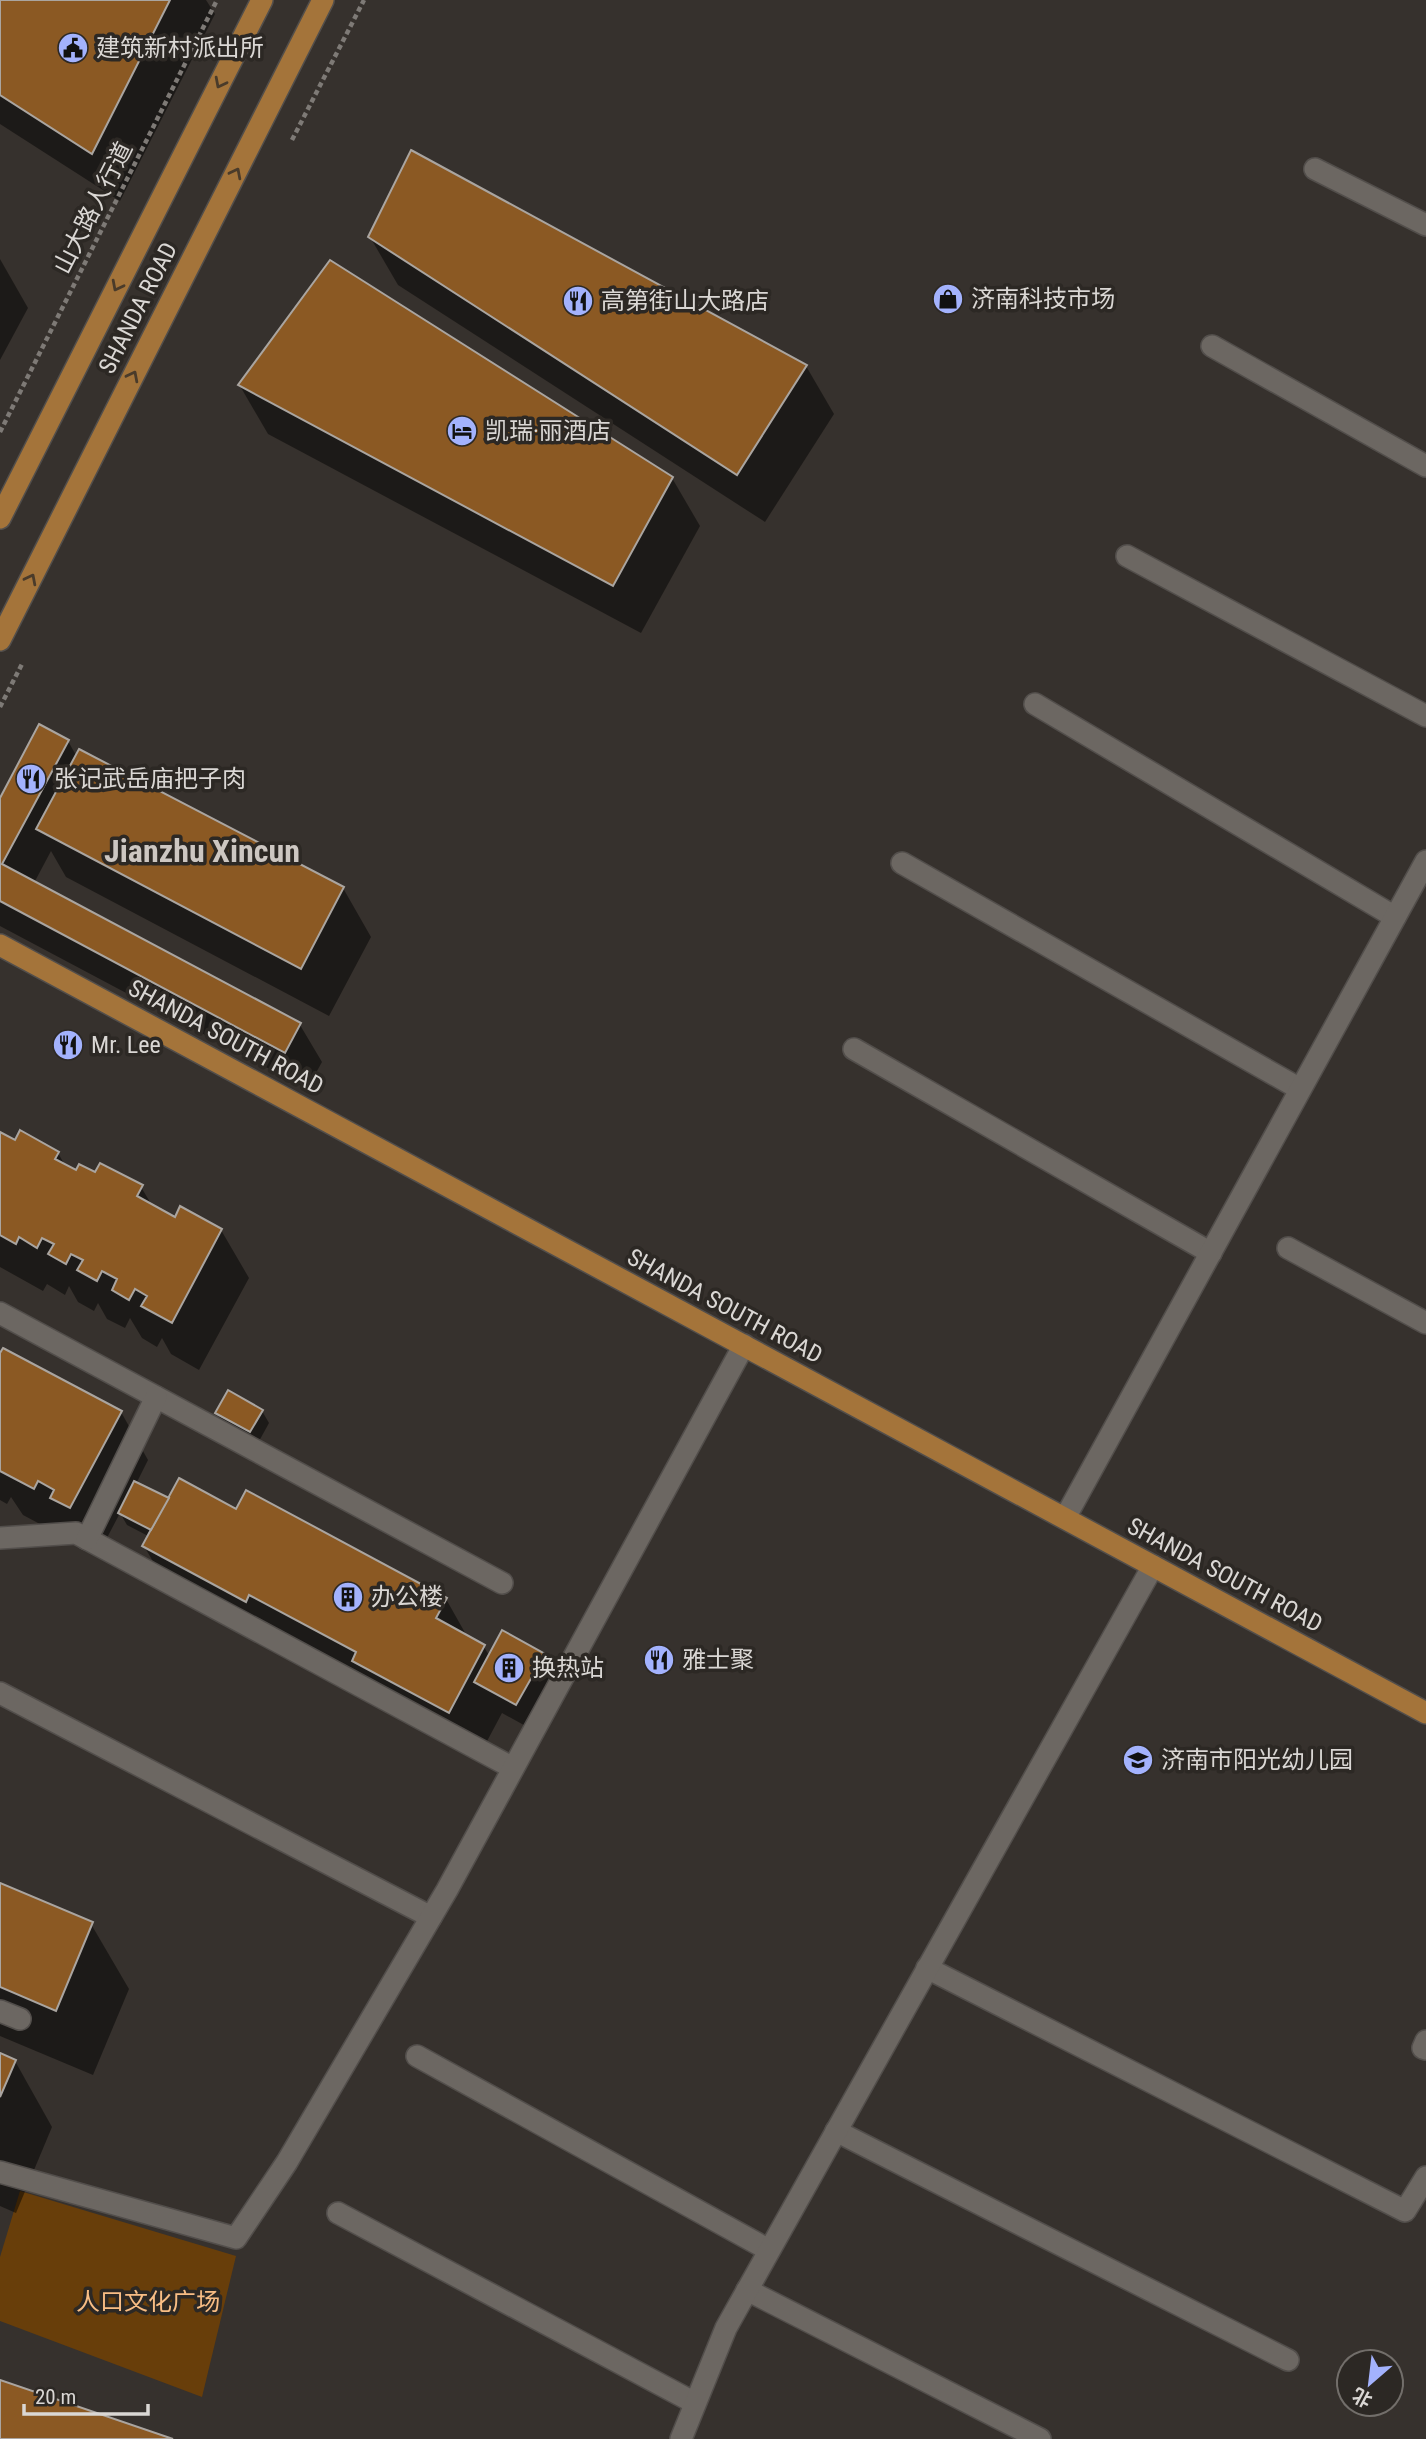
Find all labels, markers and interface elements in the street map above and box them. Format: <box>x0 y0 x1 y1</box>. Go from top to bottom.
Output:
public building icon: 建筑新村派出所 <box>56 31 90 65</box>
place label: 建筑新村派出所 <box>96 34 264 62</box>
one-way arrow <box>215 76 229 88</box>
street label: 山大路人行道 <box>48 137 138 279</box>
one-way arrow <box>227 168 241 180</box>
street label: SHANDA ROAD <box>93 238 183 378</box>
one-way arrow <box>112 279 126 291</box>
shop icon: 济南科技市场 <box>931 282 965 316</box>
restaurant icon: 高第街山大路店 <box>561 284 595 318</box>
place label: 济南科技市场 <box>971 285 1115 313</box>
place label: 高第街山大路店 <box>601 287 769 315</box>
one-way arrow <box>125 371 139 383</box>
hotel icon: 凯瑞·丽酒店 <box>445 414 479 448</box>
place label: 凯瑞·丽酒店 <box>485 417 611 445</box>
one-way arrow <box>22 574 36 586</box>
restaurant icon: 张记武岳庙把子肉 <box>14 762 48 796</box>
place label: 张记武岳庙把子肉 <box>54 765 246 793</box>
district label: Jianzhu Xincun <box>104 832 300 870</box>
street label: SHANDA SOUTH ROAD <box>124 974 328 1100</box>
restaurant icon: Mr. Lee <box>51 1028 85 1062</box>
place label: Mr. Lee <box>91 1031 161 1059</box>
street label: SHANDA SOUTH ROAD <box>623 1243 827 1369</box>
street label: SHANDA SOUTH ROAD <box>1123 1512 1327 1638</box>
building icon: 办公楼 <box>331 1580 365 1614</box>
place label: 办公楼 <box>371 1583 443 1611</box>
restaurant icon: 雅士聚 <box>642 1643 676 1677</box>
place label: 雅士聚 <box>682 1646 754 1674</box>
building icon: 换热站 <box>492 1651 526 1685</box>
place label: 换热站 <box>532 1654 604 1682</box>
school or university icon: 济南市阳光幼儿园 <box>1121 1743 1155 1777</box>
place label: 济南市阳光幼儿园 <box>1161 1746 1353 1774</box>
park label: 人口文化广场 <box>76 2288 220 2316</box>
north arrow <box>1335 2348 1405 2418</box>
scale bar <box>24 2372 149 2416</box>
text: 北 <box>1348 2383 1376 2412</box>
text: 20 m <box>35 2385 76 2409</box>

